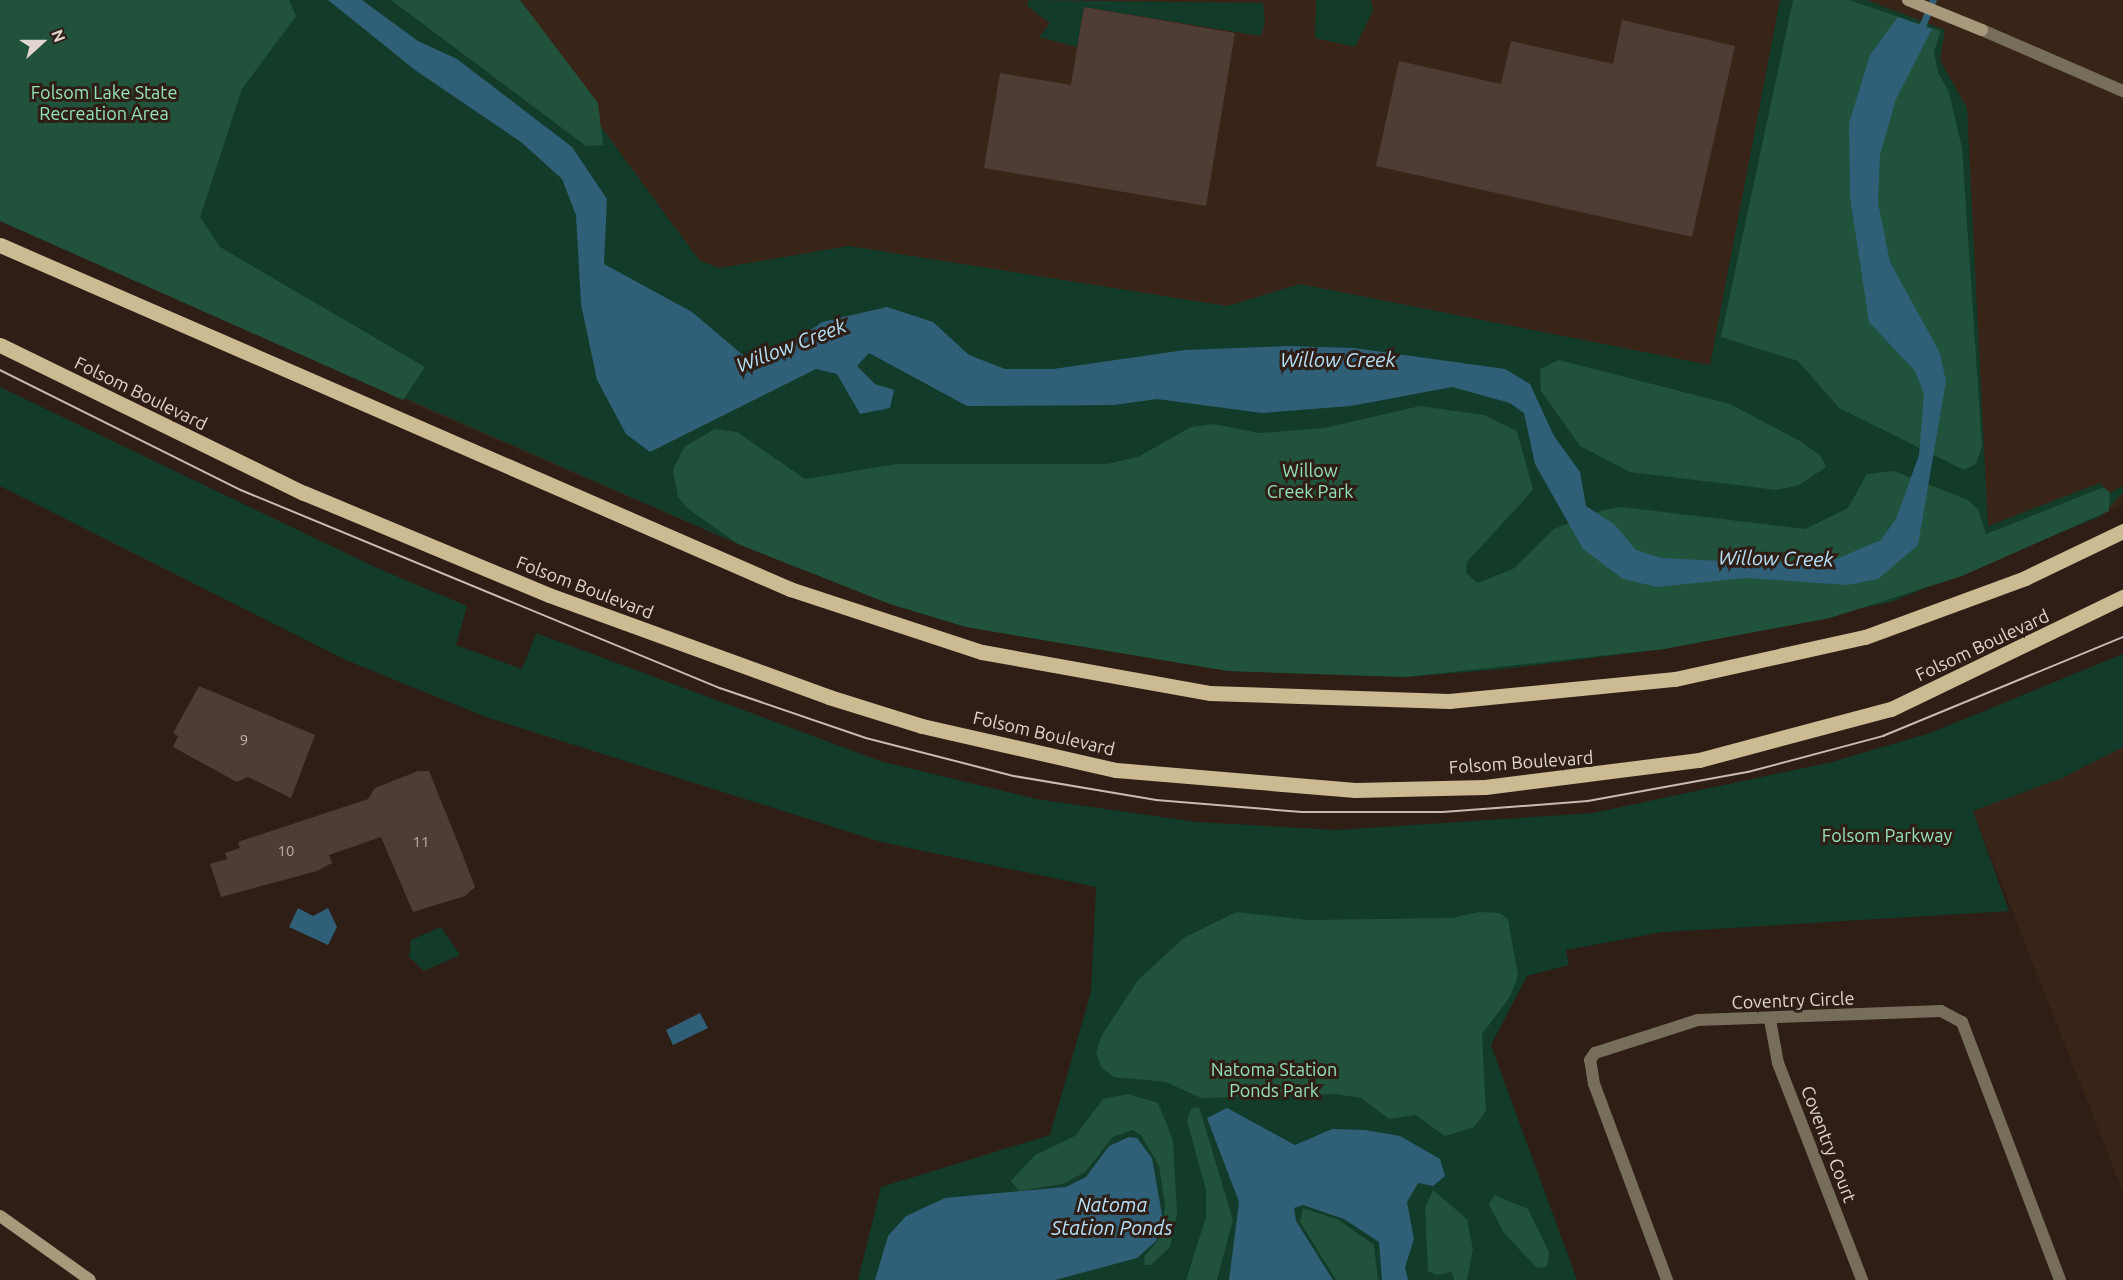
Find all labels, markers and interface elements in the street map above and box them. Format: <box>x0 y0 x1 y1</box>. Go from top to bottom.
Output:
north arrow <box>12 12 72 72</box>
text: N <box>48 27 69 44</box>
park label: Folsom Lake State Recreation Area <box>31 82 177 124</box>
water label: Willow Creek <box>733 313 849 377</box>
water label: Willow Creek <box>1280 347 1396 371</box>
street label: Folsom Boulevard <box>71 352 211 434</box>
park label: Willow Creek Park <box>1267 460 1353 502</box>
water label: Willow Creek <box>1718 545 1834 571</box>
street label: Folsom Boulevard <box>513 551 657 623</box>
street label: Folsom Boulevard <box>1912 605 2052 685</box>
street label: Folsom Boulevard <box>971 706 1117 760</box>
house number: 9 <box>240 731 248 749</box>
street label: Folsom Boulevard <box>1448 746 1594 778</box>
park label: Folsom Parkway <box>1822 824 1952 846</box>
house number: 11 <box>413 833 429 851</box>
house number: 10 <box>278 842 294 860</box>
street label: Coventry Circle <box>1731 987 1855 1013</box>
park label: Natoma Station Ponds Park <box>1211 1059 1337 1102</box>
street label: Coventry Court <box>1797 1083 1861 1205</box>
water label: Natoma Station Ponds <box>1051 1193 1173 1240</box>

